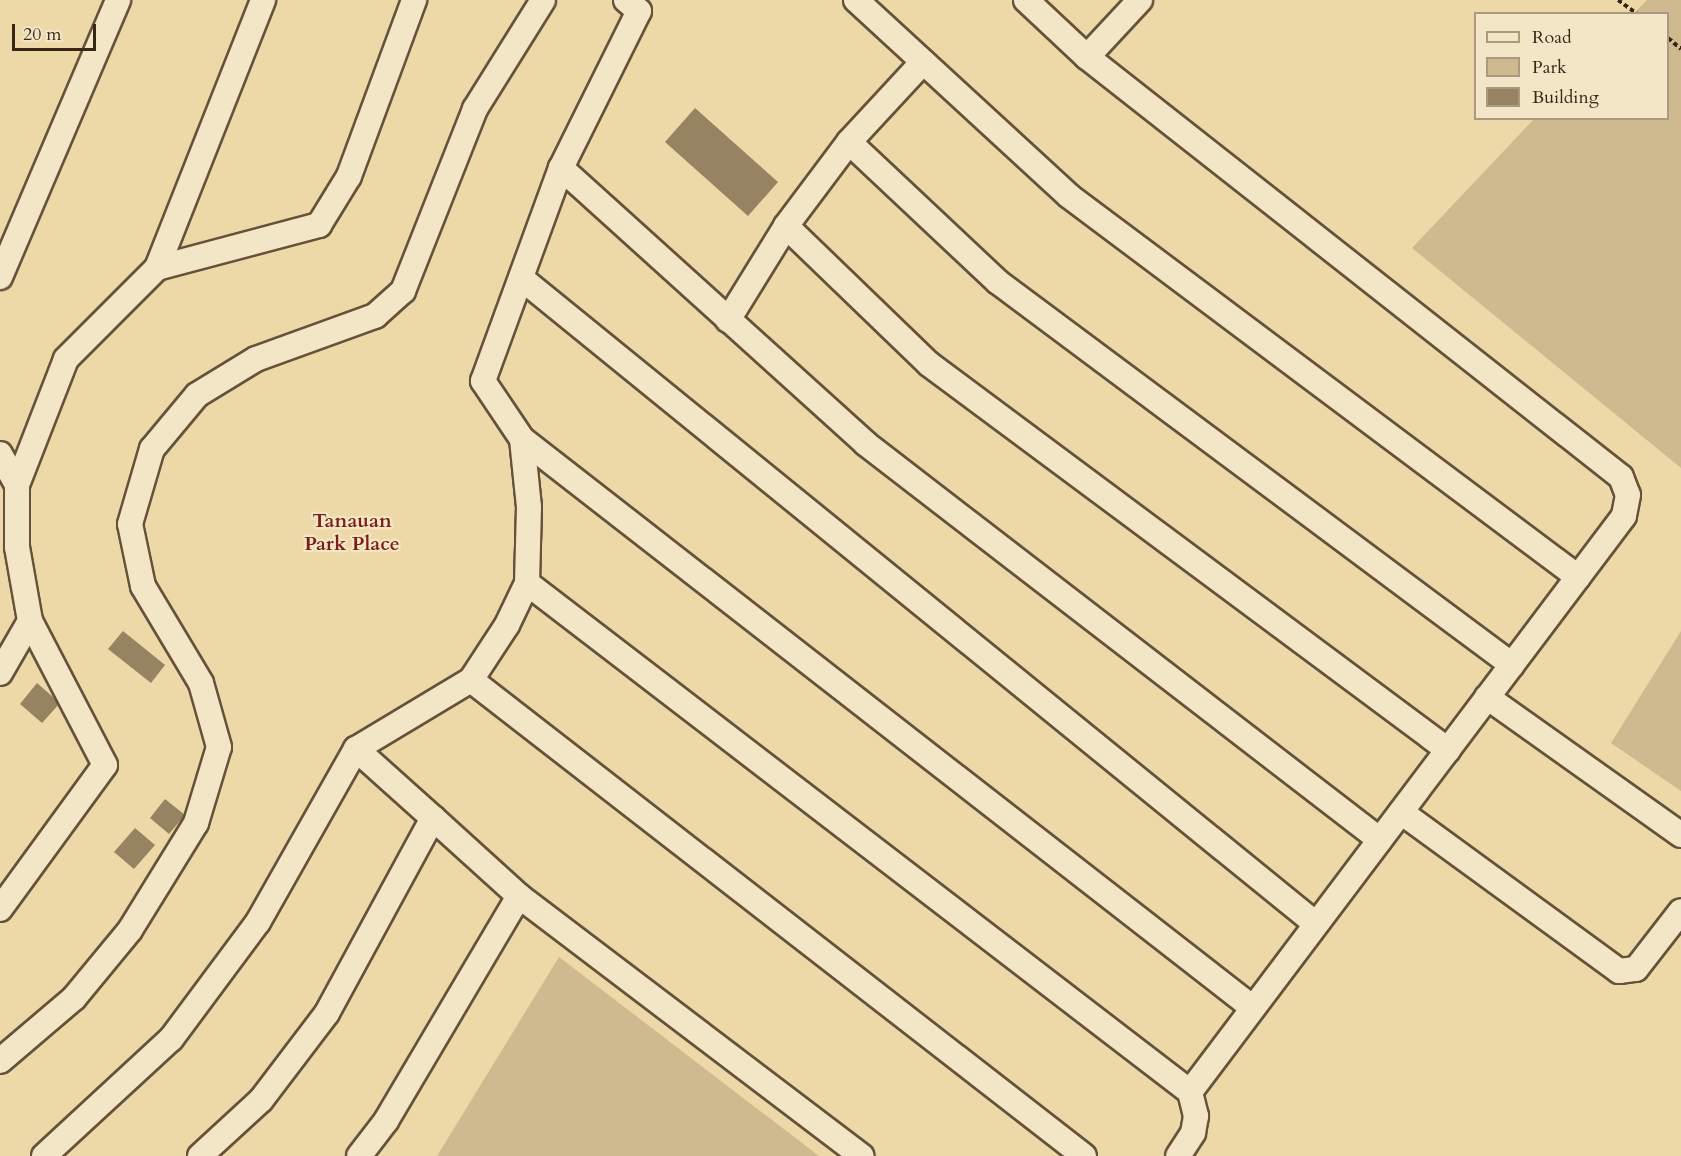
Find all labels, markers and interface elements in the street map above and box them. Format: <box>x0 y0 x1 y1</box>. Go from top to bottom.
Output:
scale bar <box>15 12 99 50</box>
legend <box>1474 12 1669 120</box>
text: 20 m <box>23 22 62 47</box>
text: Road <box>1532 25 1572 50</box>
text: Park <box>1532 55 1567 80</box>
text: Building <box>1532 85 1599 110</box>
district label: Tanauan Park Place <box>304 508 400 555</box>

